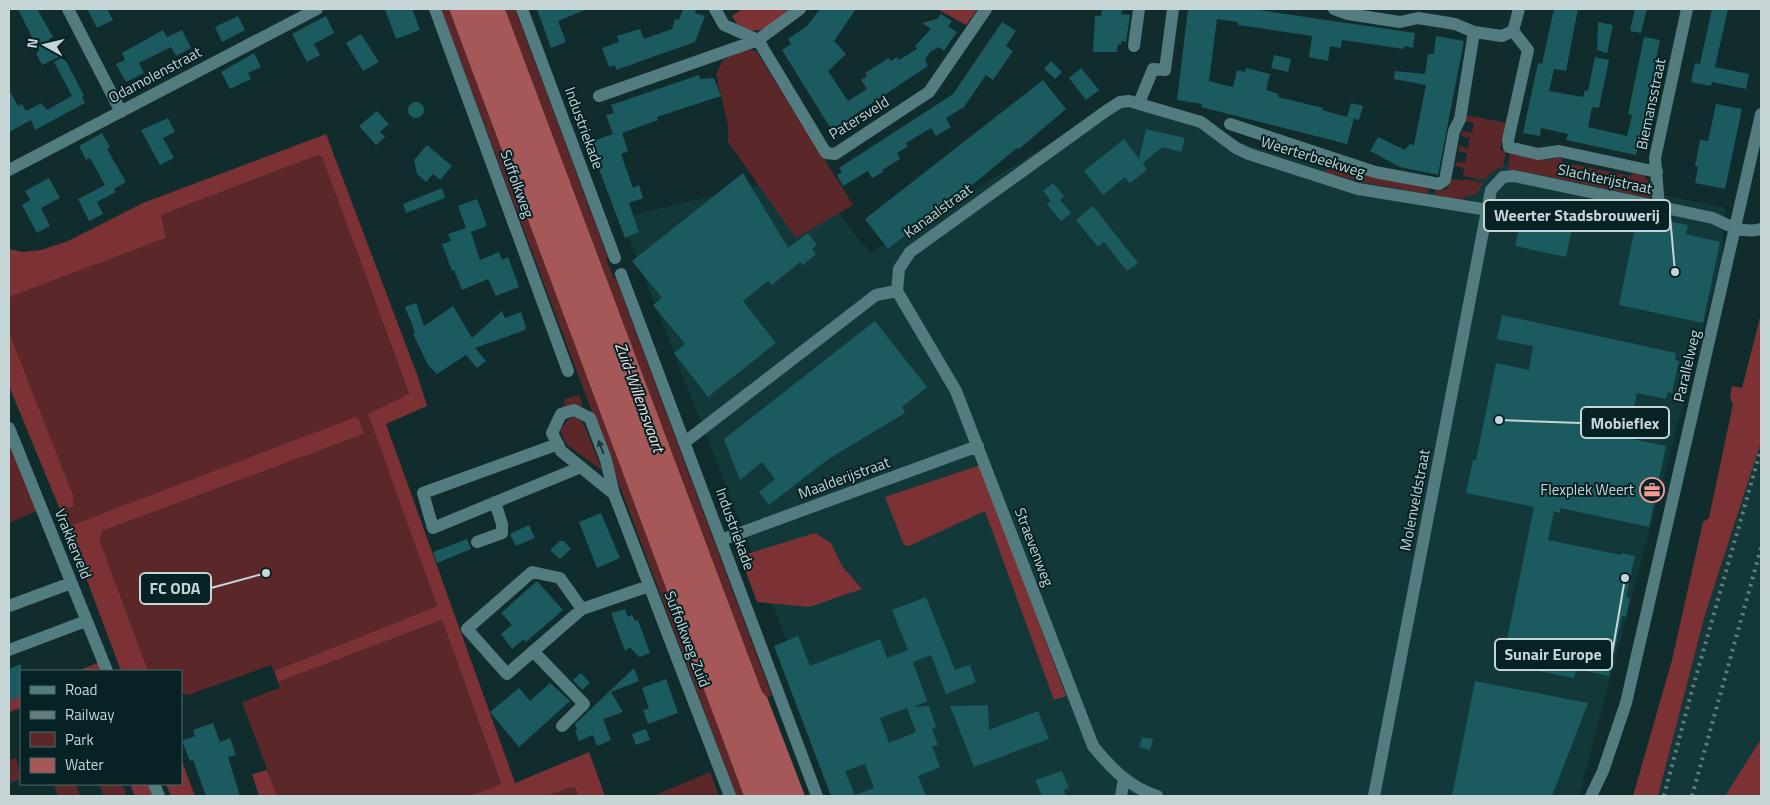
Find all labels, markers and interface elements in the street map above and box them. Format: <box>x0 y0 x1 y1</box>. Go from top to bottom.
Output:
north arrow <box>20 20 70 70</box>
text: N <box>21 37 43 49</box>
street label: Odamolenstraat <box>104 40 206 109</box>
street label: Biemansstraat <box>1630 55 1672 152</box>
street label: Industriekade <box>559 83 610 172</box>
street label: Patersveld <box>824 90 893 145</box>
street label: Weerterbeekweg <box>1258 130 1369 183</box>
street label: Suffolkweg <box>495 146 541 221</box>
street label: Slachterijstraat <box>1556 157 1655 200</box>
street label: Kanaalstraat <box>898 177 978 244</box>
callout: Weerter Stadsbrouwerij <box>1484 200 1670 231</box>
text: Weerter Stadsbrouwerij <box>1494 203 1660 227</box>
street label: Parallelweg <box>1667 327 1706 404</box>
water label: Zuid-Willemsvaart <box>609 339 672 457</box>
callout: Mobieflex <box>1581 407 1669 438</box>
text: Mobieflex <box>1591 411 1660 435</box>
one-way arrow <box>597 440 604 455</box>
street label: Molenveldstraat <box>1393 446 1436 553</box>
street label: Maalderijstraat <box>795 450 894 505</box>
office icon: Flexplek Weert <box>1639 477 1665 503</box>
place label: Flexplek Weert <box>1540 478 1635 501</box>
street label: Industriekade <box>710 484 761 573</box>
street label: Straevenweg <box>1009 504 1060 590</box>
street label: Vrakkerveld <box>49 505 98 582</box>
callout: FC ODA <box>140 573 211 604</box>
text: FC ODA <box>150 576 201 600</box>
street label: Suffolkweg Zuid <box>659 587 716 690</box>
callout: Sunair Europe <box>1495 639 1612 670</box>
text: Sunair Europe <box>1504 642 1602 666</box>
legend <box>20 670 182 785</box>
text: Road <box>65 678 97 701</box>
text: Railway <box>65 703 115 726</box>
text: Park <box>65 728 94 751</box>
text: Water <box>65 753 104 776</box>

